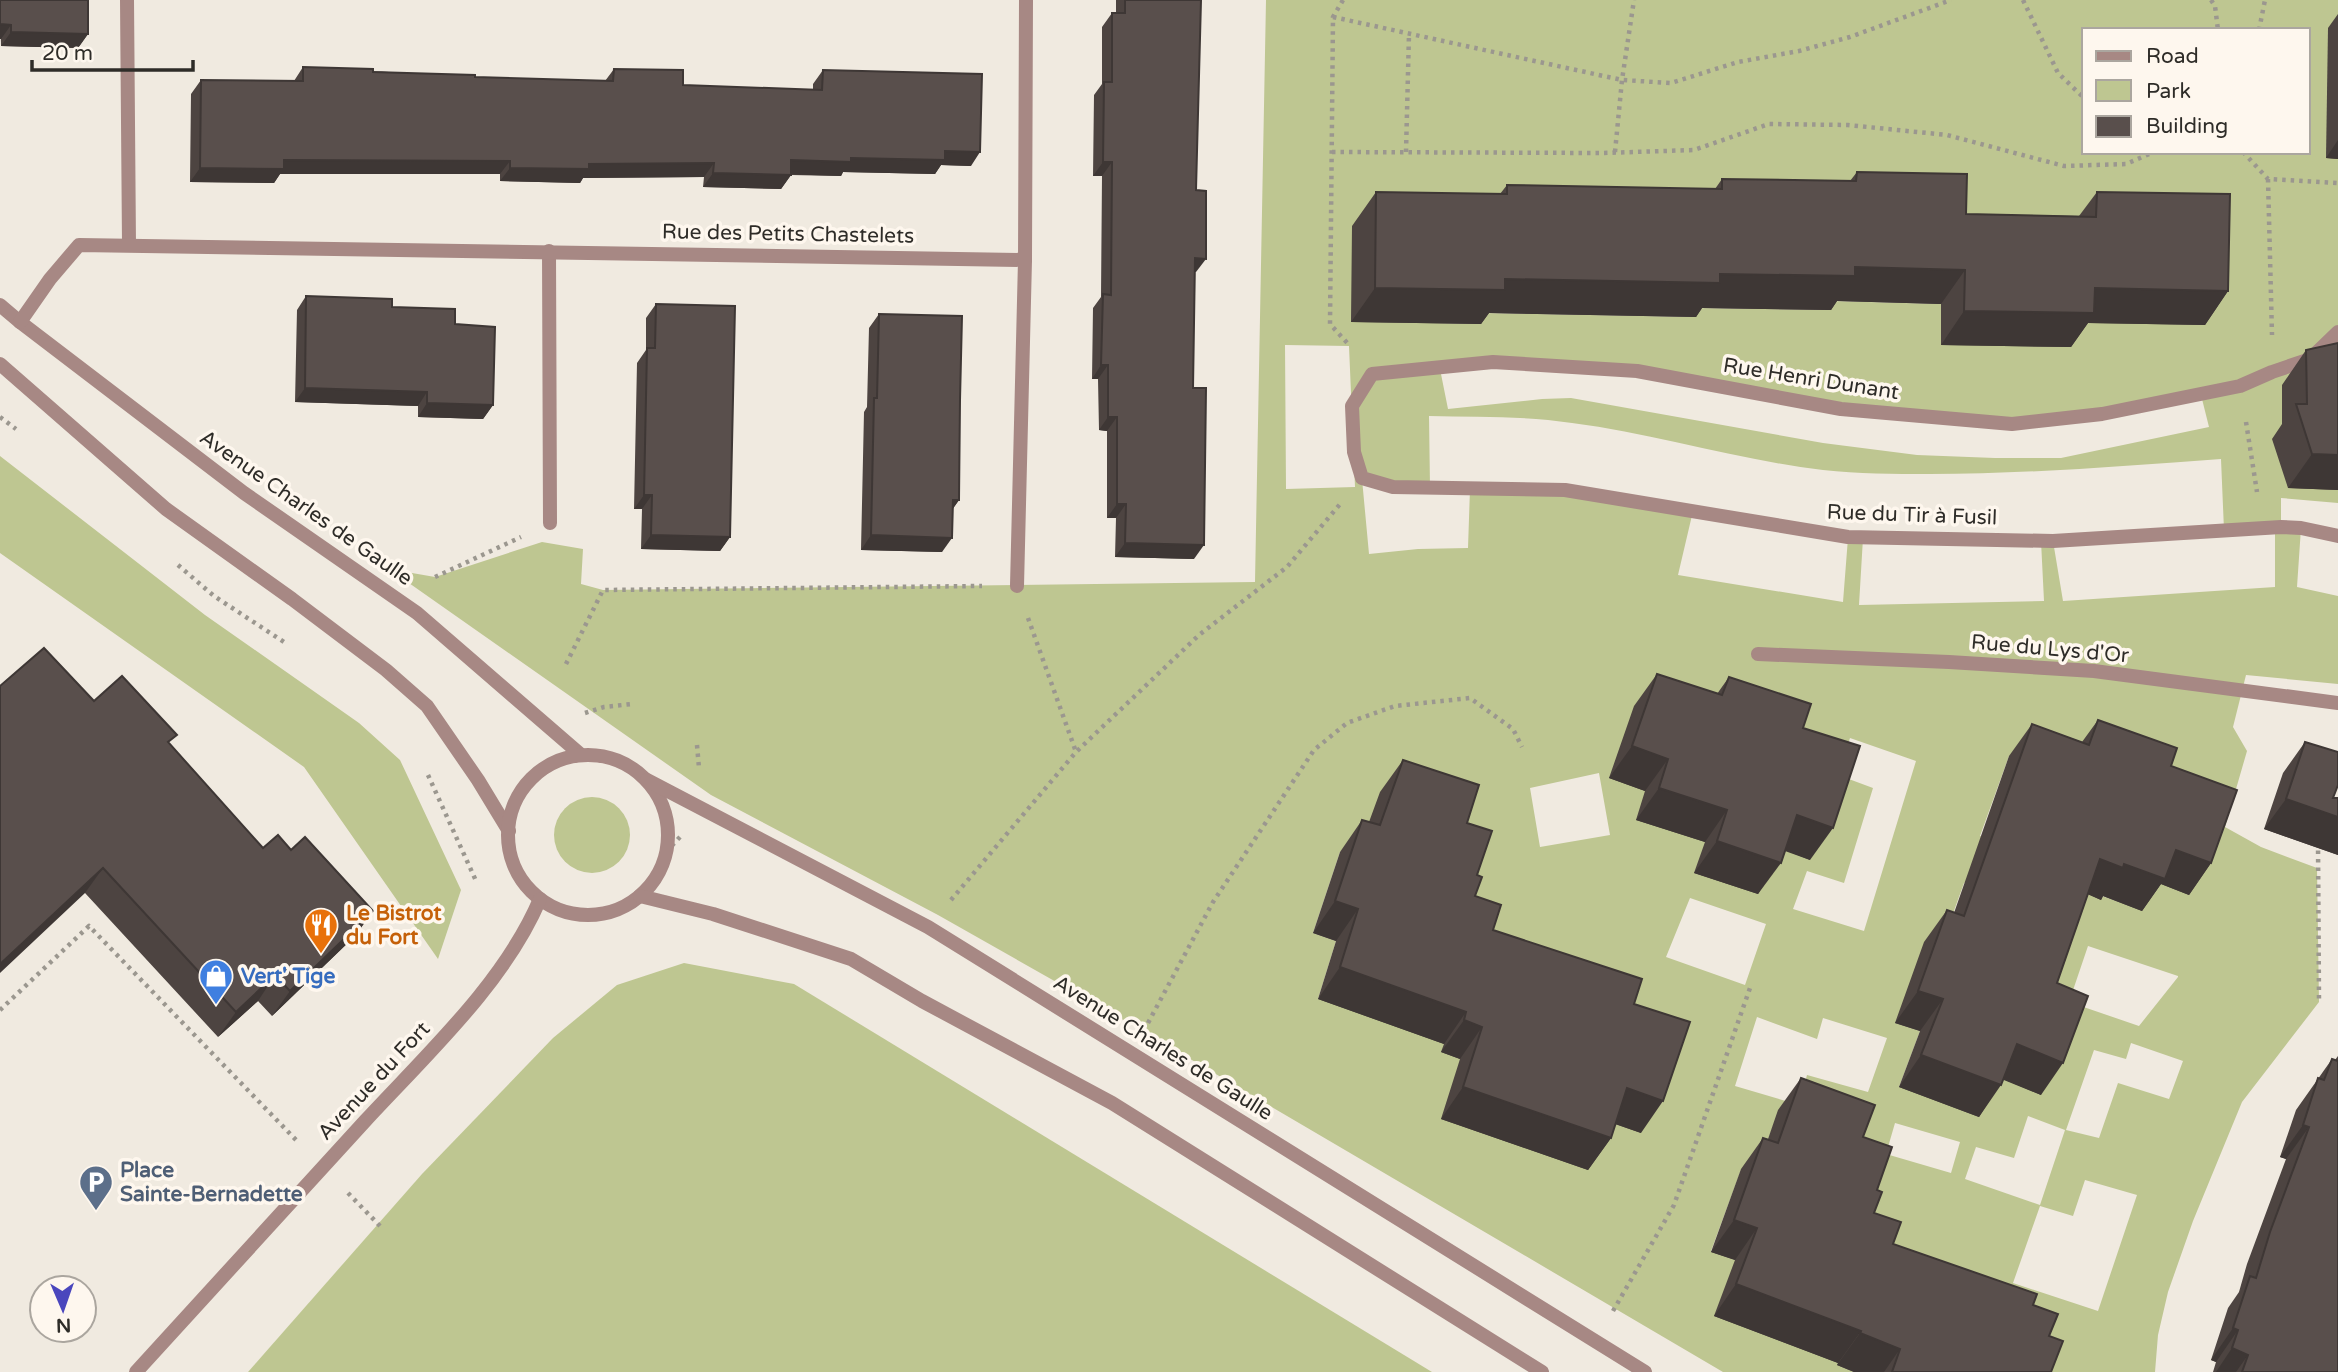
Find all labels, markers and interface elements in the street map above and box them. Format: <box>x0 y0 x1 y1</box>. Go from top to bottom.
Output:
scale bar <box>32 28 192 72</box>
legend <box>2082 28 2310 154</box>
text: 20 m <box>42 41 93 66</box>
text: Road <box>2146 44 2199 69</box>
text: Park <box>2146 79 2191 104</box>
text: Building <box>2146 114 2228 139</box>
street label: Rue des Petits Chastelets <box>662 219 914 249</box>
street label: Rue Henri Dunant <box>1721 353 1901 405</box>
street label: Avenue Charles de Gaulle <box>195 425 417 591</box>
street label: Rue du Tir à Fusil <box>1826 500 1998 530</box>
street label: Rue du Lys d'Or <box>1970 630 2130 668</box>
place label: Le Bistrot du Fort <box>346 901 442 950</box>
restaurant icon: Le Bistrot du Fort <box>302 906 340 955</box>
shop icon: Vert' Tige <box>197 957 235 1006</box>
place label: Vert' Tige <box>241 964 336 989</box>
street label: Avenue Charles de Gaulle <box>1049 970 1277 1126</box>
street label: Avenue du Fort <box>313 1017 435 1145</box>
place label: Place Sainte-Bernadette <box>120 1158 303 1207</box>
parking icon: Place Sainte-Bernadette <box>77 1163 115 1212</box>
north arrow <box>28 1274 98 1344</box>
text: N <box>56 1314 72 1336</box>

